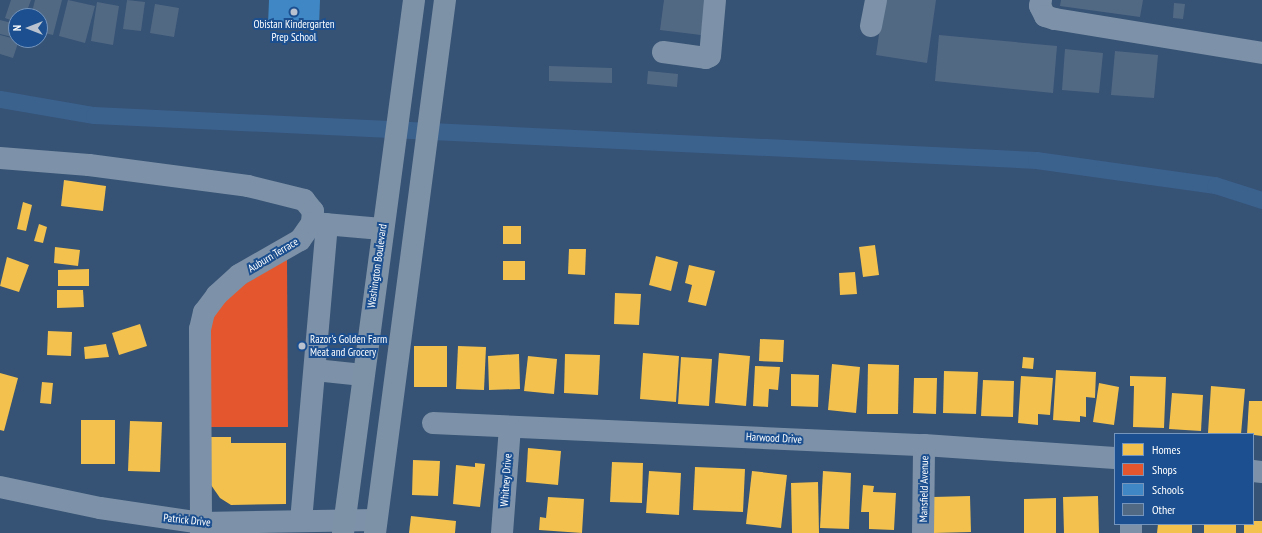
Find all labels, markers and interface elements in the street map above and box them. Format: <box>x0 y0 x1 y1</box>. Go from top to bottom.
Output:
marker: Obistan Kindergarten Prep School <box>289 7 299 17</box>
north arrow <box>8 8 48 48</box>
place label: Obistan Kindergarten Prep School <box>253 18 335 44</box>
text: N <box>10 25 24 31</box>
street label: Washington Boulevard <box>365 223 389 309</box>
street label: Auburn Terrace <box>245 235 301 275</box>
place label: Razor's Golden Farm Meat and Grocery <box>310 333 387 359</box>
marker: Razor's Golden Farm Meat and Grocery <box>297 341 307 351</box>
street label: Harwood Drive <box>746 430 802 446</box>
legend <box>1114 433 1254 525</box>
text: Homes <box>1152 442 1180 457</box>
street label: Whitney Drive <box>498 453 514 507</box>
street label: Mansfield Avenue <box>917 455 931 523</box>
text: Shops <box>1152 462 1177 477</box>
text: Schools <box>1152 482 1184 497</box>
text: Other <box>1152 502 1175 517</box>
street label: Patrick Drive <box>162 511 212 529</box>

